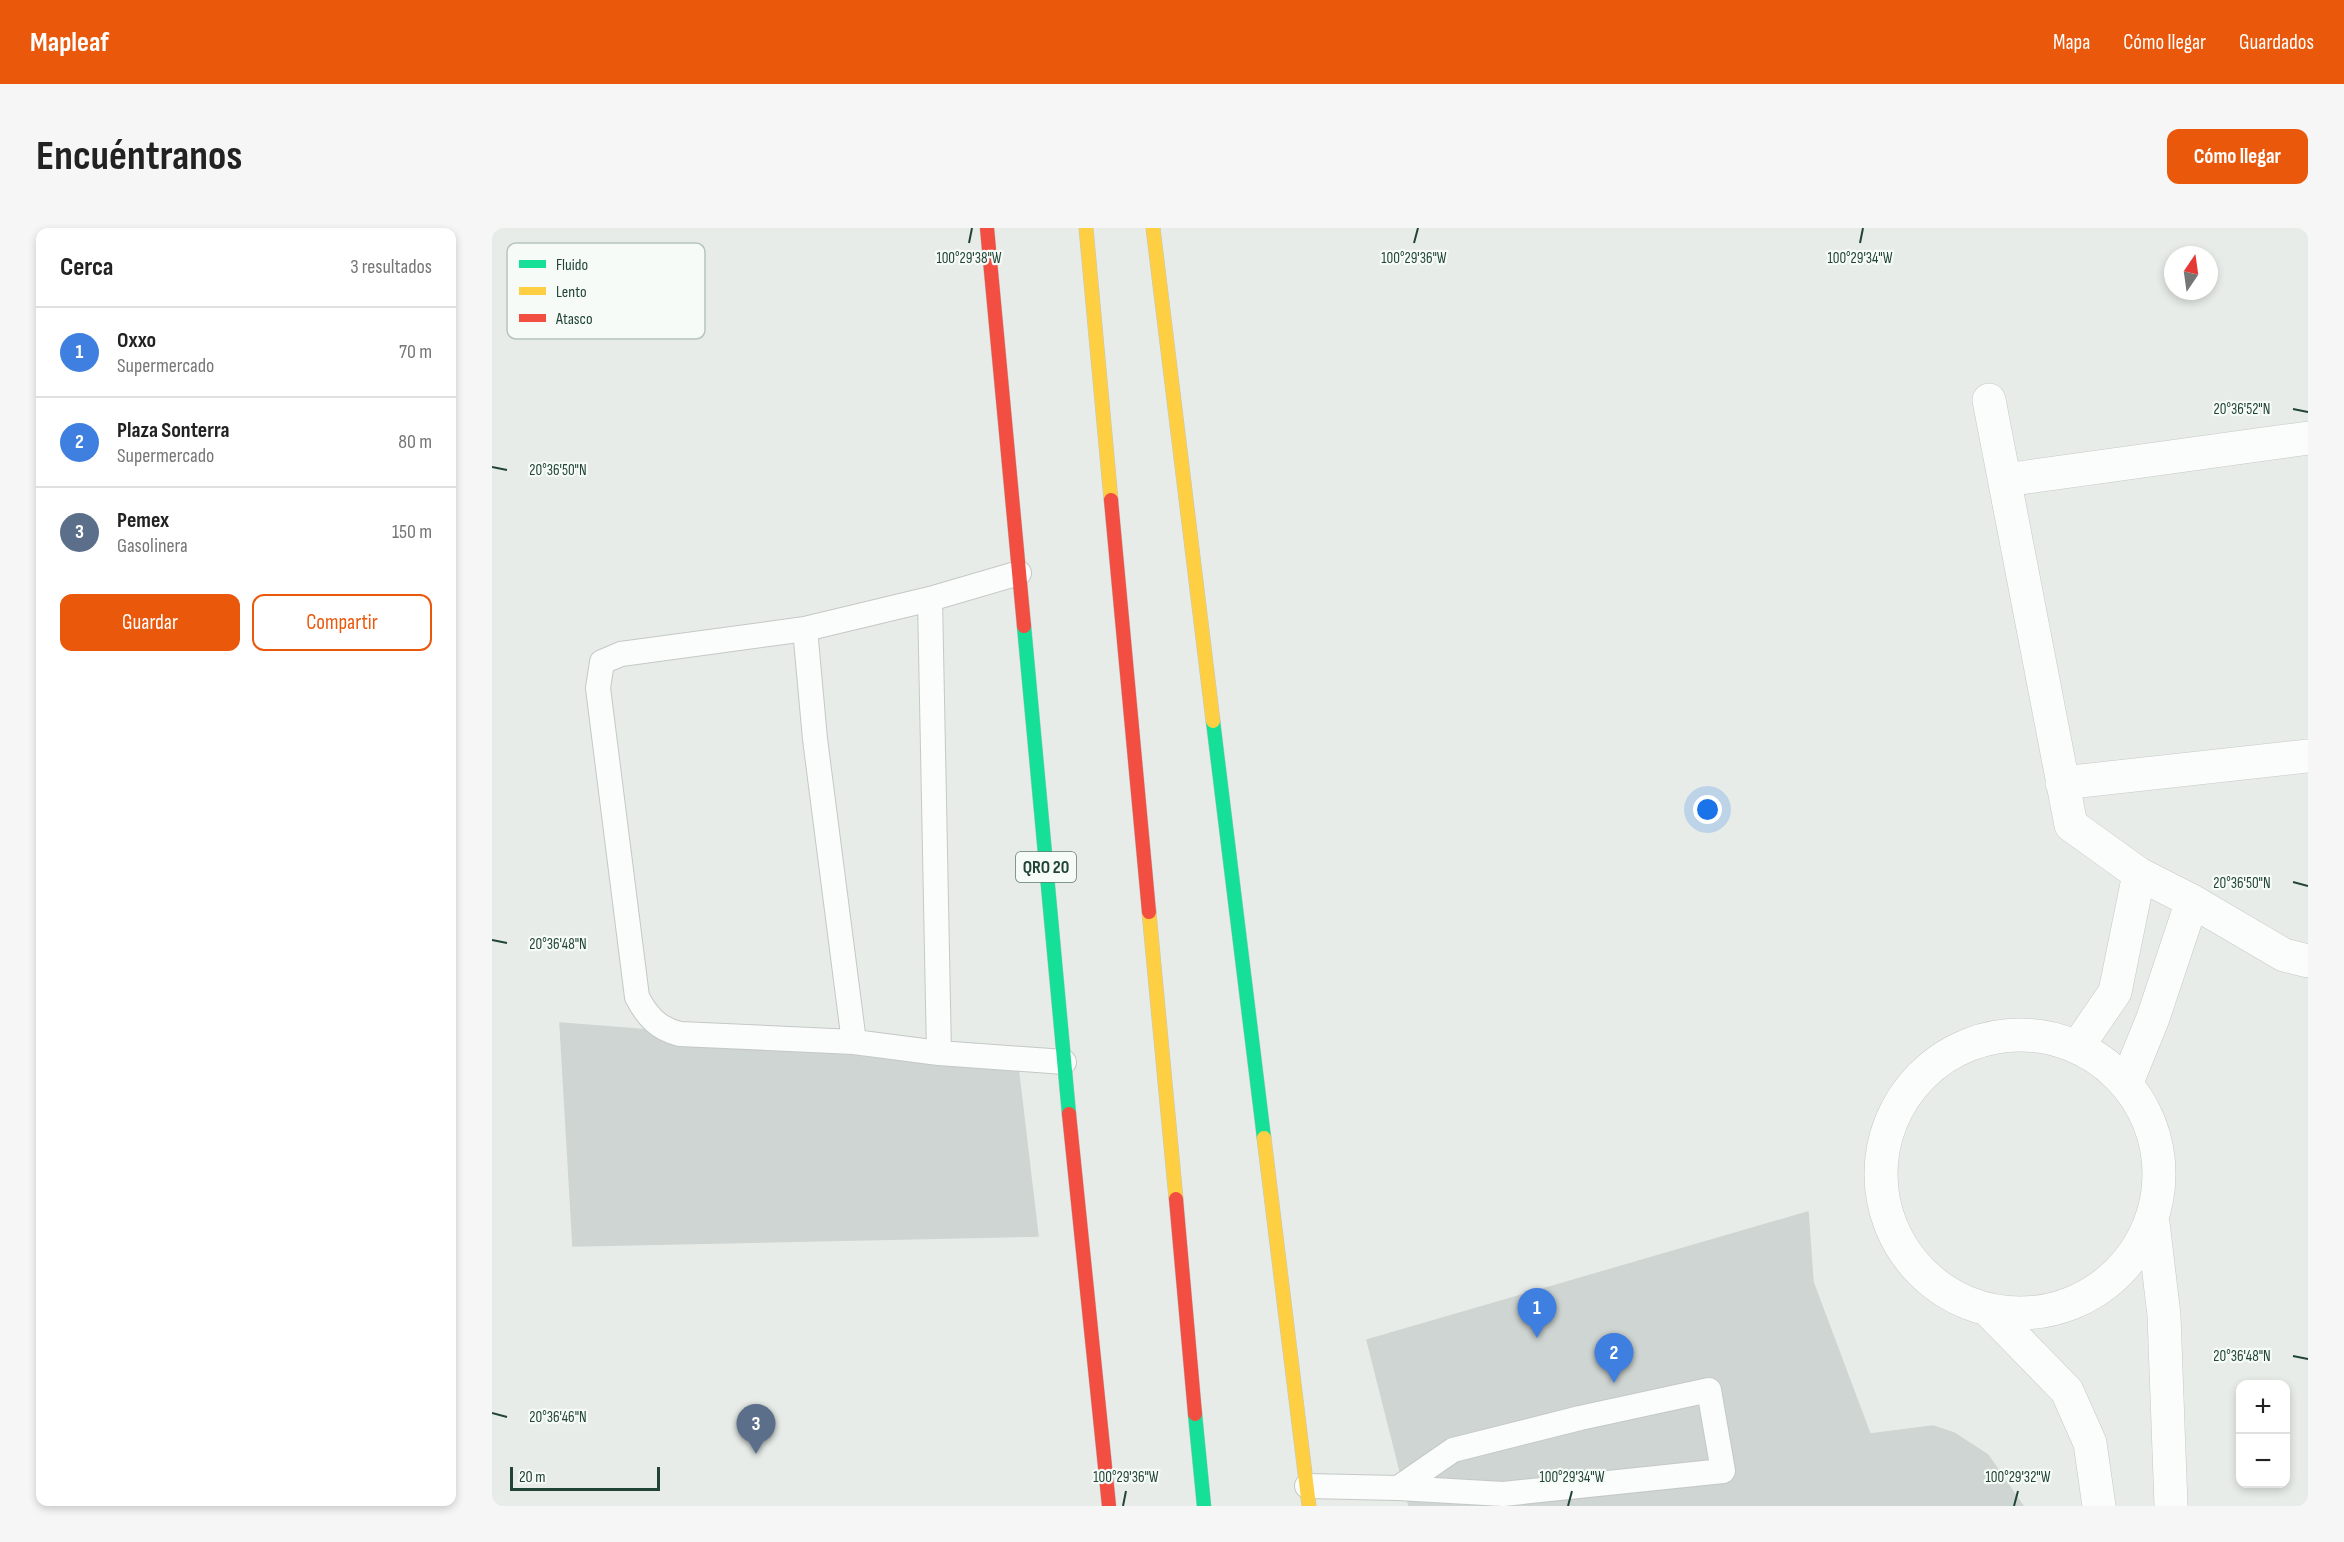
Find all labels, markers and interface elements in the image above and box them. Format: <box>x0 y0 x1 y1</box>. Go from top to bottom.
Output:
text: Mapleaf <box>30 26 109 59</box>
text: Mapa <box>2053 30 2090 55</box>
text: Cómo llegar <box>2123 30 2206 55</box>
text: Guardados <box>2239 30 2314 55</box>
button: Cómo llegar <box>2167 129 2308 184</box>
text: Encuéntranos <box>36 131 242 182</box>
legend <box>507 243 705 339</box>
north arrow <box>2164 246 2218 300</box>
text: 100°29'38"W <box>936 249 1002 268</box>
text: 100°29'36"W <box>1381 249 1447 268</box>
text: 100°29'34"W <box>1827 249 1893 268</box>
text: Cerca <box>60 252 113 283</box>
text: 3 resultados <box>350 255 432 279</box>
text: Fluido <box>556 256 588 275</box>
text: Lento <box>556 283 587 302</box>
text: Atasco <box>555 310 593 329</box>
text: Oxxo <box>117 327 156 354</box>
text: 1 <box>76 340 83 364</box>
text: 70 m <box>399 340 432 364</box>
text: Supermercado <box>117 354 214 378</box>
text: 20°36'52"N <box>2214 400 2270 419</box>
text: Plaza Sonterra <box>117 417 230 444</box>
text: 2 <box>75 430 84 454</box>
text: 80 m <box>398 430 432 454</box>
text: Supermercado <box>117 444 214 468</box>
text: 20°36'50"N <box>529 461 587 480</box>
text: Pemex <box>117 507 169 534</box>
text: 3 <box>75 520 84 544</box>
text: 150 m <box>392 520 432 544</box>
text: Gasolinera <box>117 534 188 558</box>
button: Guardar <box>60 594 240 651</box>
button: Compartir <box>252 594 432 651</box>
your location <box>1693 795 1722 824</box>
road number: QRO 20 <box>1016 852 1076 882</box>
text: 20°36'50"N <box>2213 874 2271 893</box>
text: 20°36'48"N <box>529 935 587 954</box>
pin: 1 <box>1518 1288 1556 1338</box>
pin: 2 <box>1594 1334 1634 1383</box>
text: 20°36'48"N <box>2213 1347 2271 1366</box>
map controls <box>2236 1380 2290 1488</box>
button: + <box>2236 1380 2290 1434</box>
pin: 3 <box>736 1404 776 1454</box>
text: 20°36'46"N <box>529 1408 587 1427</box>
button: − <box>2236 1434 2290 1488</box>
scale bar <box>510 1464 660 1492</box>
text: 20 m <box>519 1468 546 1487</box>
text: 100°29'36"W <box>1093 1468 1159 1487</box>
text: 100°29'34"W <box>1539 1468 1605 1487</box>
text: 100°29'32"W <box>1986 1468 2051 1487</box>

